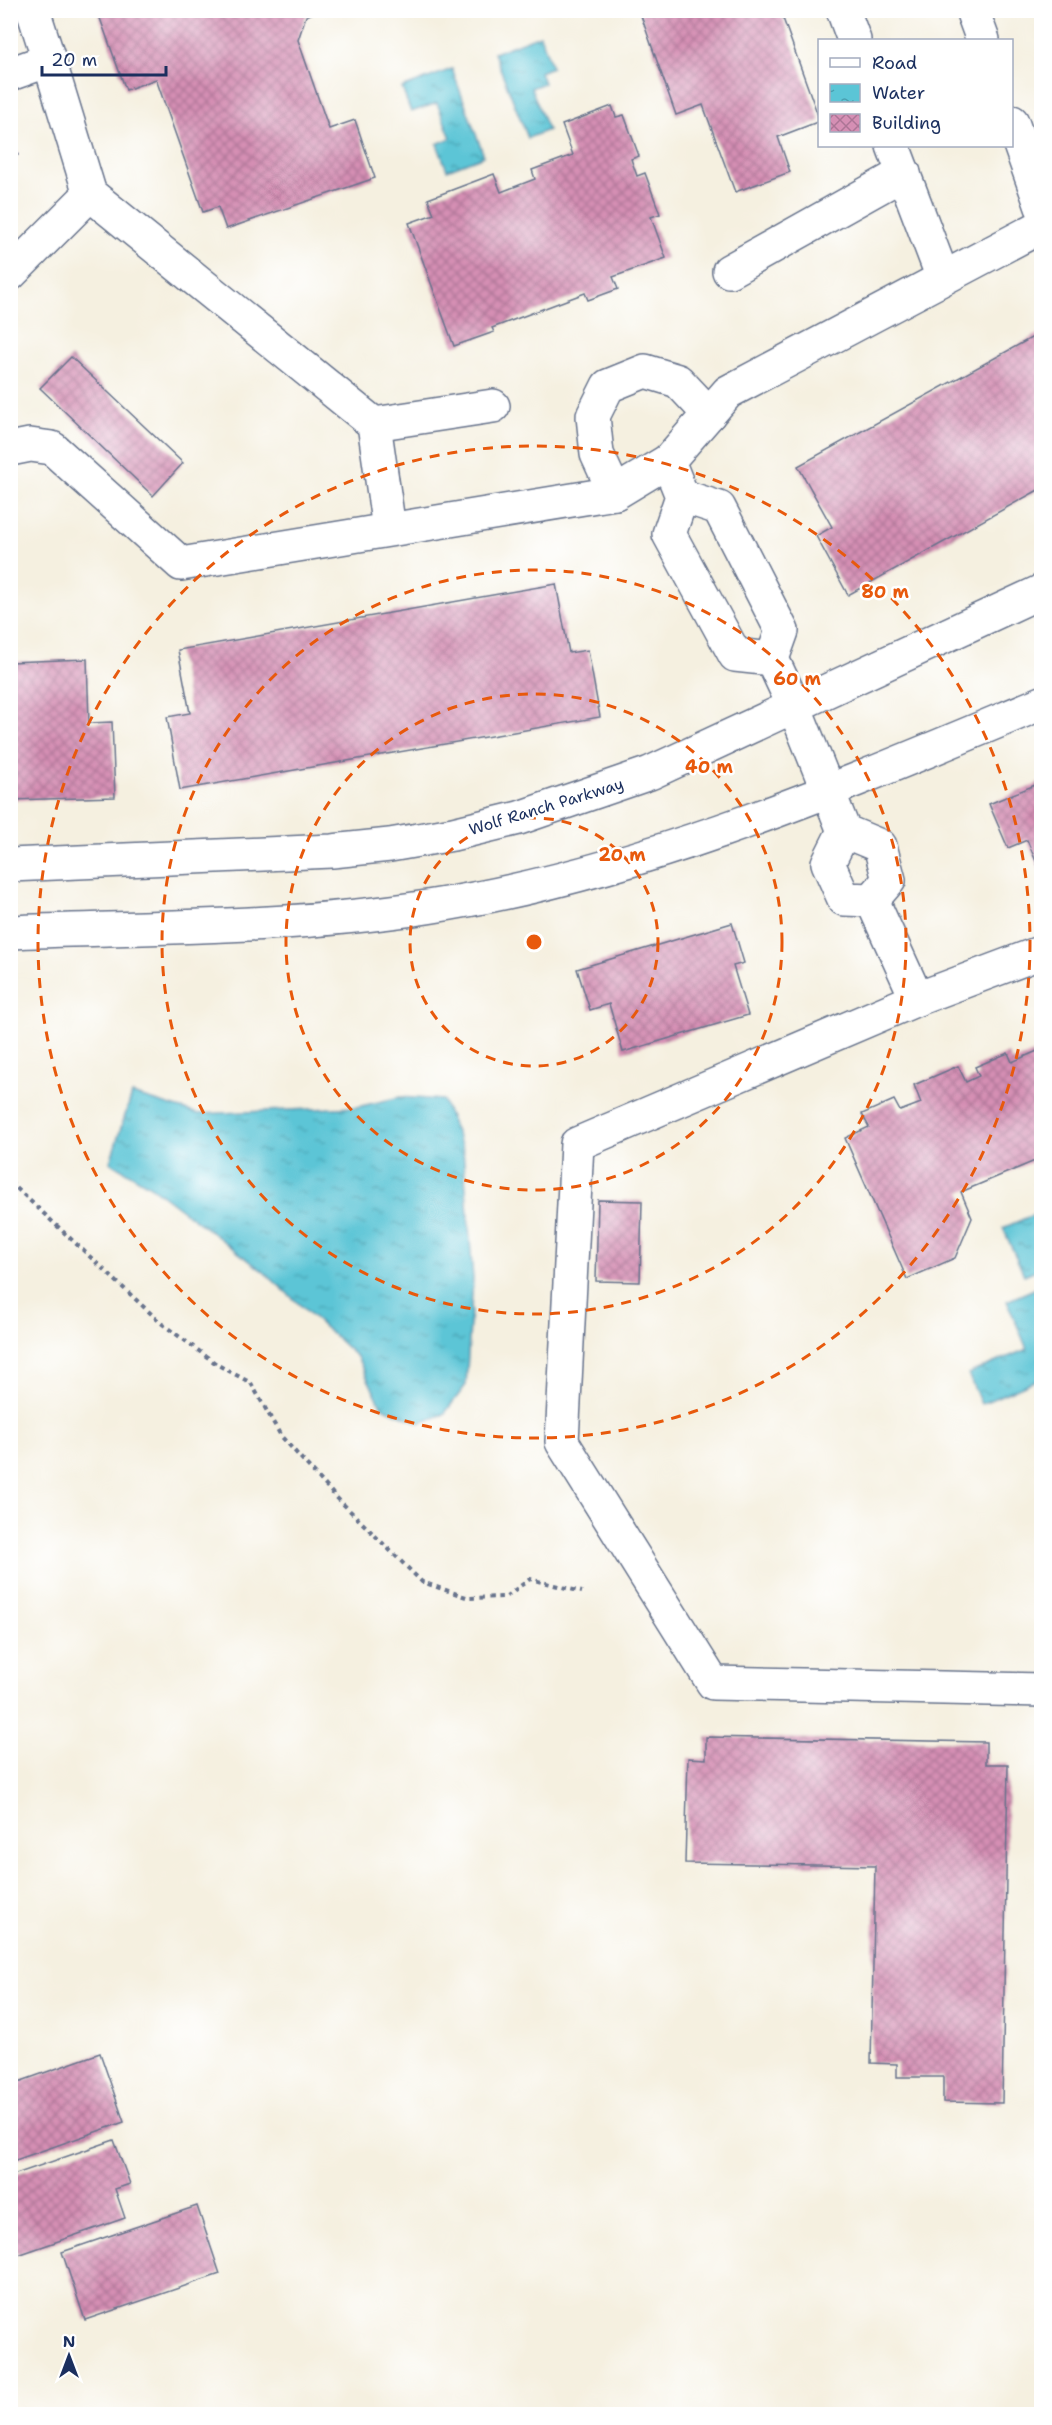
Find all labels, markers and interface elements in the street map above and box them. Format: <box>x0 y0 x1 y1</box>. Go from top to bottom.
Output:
scale bar <box>42 39 166 77</box>
legend <box>818 39 1013 147</box>
text: 20 m <box>51 48 97 72</box>
text: Road <box>872 51 917 75</box>
text: Water <box>872 81 925 105</box>
text: Building <box>872 111 941 135</box>
text: 80 m <box>861 580 909 604</box>
text: 60 m <box>773 667 821 691</box>
text: 40 m <box>685 755 733 779</box>
street label: Wolf Ranch Parkway <box>466 773 626 840</box>
text: 20 m <box>598 843 646 867</box>
centre of rings <box>524 932 544 952</box>
north arrow <box>39 2326 99 2386</box>
text: N <box>63 2331 75 2352</box>

